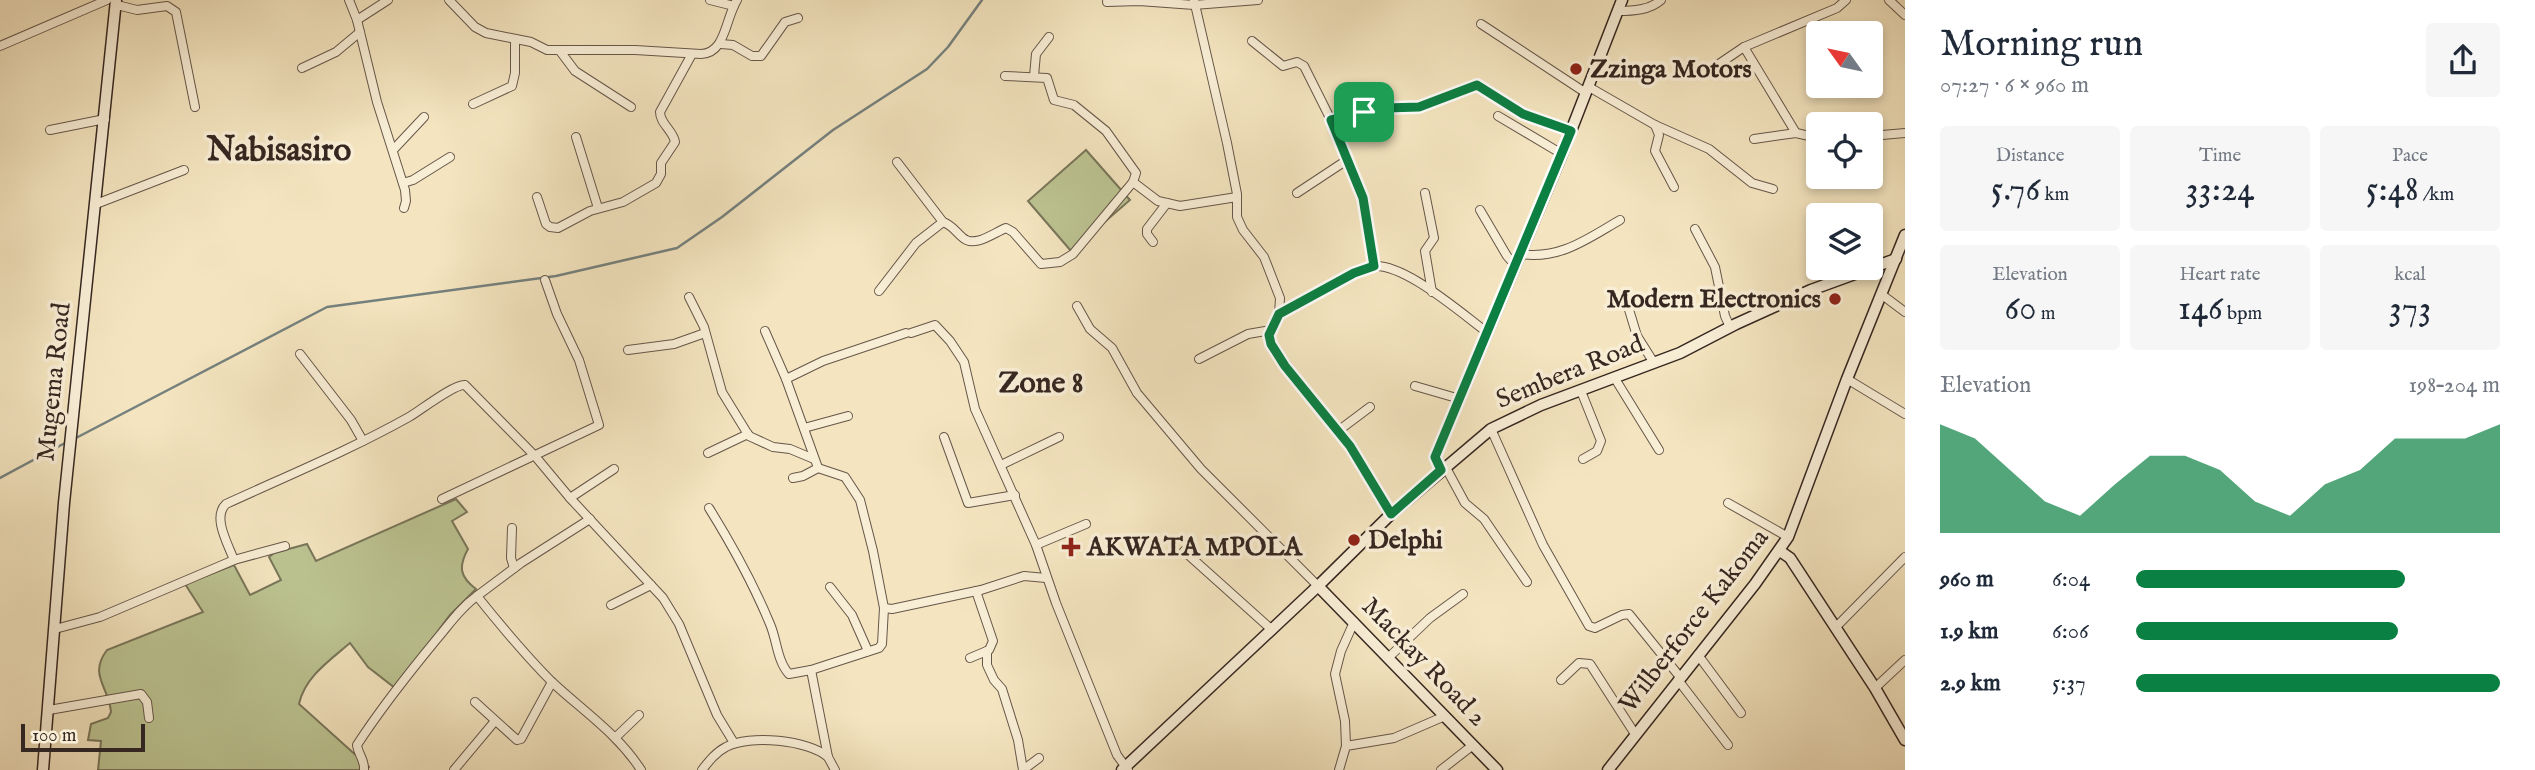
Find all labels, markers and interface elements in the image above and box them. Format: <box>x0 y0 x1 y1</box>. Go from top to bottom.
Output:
north arrow <box>1806 21 1883 98</box>
map controls <box>1806 21 1883 280</box>
text: Morning run <box>1940 21 2143 69</box>
button: share <box>2426 23 2500 97</box>
place label: Zzinga Motors <box>1590 53 1752 86</box>
marker: Zzinga Motors <box>1568 61 1584 77</box>
text: 07:27 · 6 × 960 m <box>1940 71 2089 100</box>
pin <box>1334 82 1394 142</box>
icon: arrive <box>1345 93 1383 131</box>
button: locate <box>1806 112 1883 189</box>
district label: Nabisasiro <box>206 130 351 172</box>
text: Distance <box>1996 144 2064 168</box>
text: Time <box>2199 144 2241 168</box>
text: Pace <box>2392 144 2428 168</box>
text: 5.76 <box>1991 168 2040 213</box>
text: 33:24 <box>2186 168 2254 213</box>
text: 5:48 <box>2366 168 2419 213</box>
text: km <box>2040 183 2069 207</box>
text: /km <box>2419 183 2454 207</box>
button: layers <box>1806 203 1883 280</box>
text: Elevation <box>1992 263 2068 287</box>
text: Heart rate <box>2179 263 2261 287</box>
text: kcal <box>2394 263 2426 287</box>
place label: Modern Electronics <box>1606 283 1821 316</box>
text: 60 <box>2005 287 2037 332</box>
text: 146 <box>2178 287 2223 332</box>
text: 373 <box>2389 287 2431 332</box>
marker: Modern Electronics <box>1827 291 1843 307</box>
street label: Mugema Road <box>29 301 79 463</box>
text: m <box>2037 302 2055 326</box>
text: bpm <box>2223 302 2262 326</box>
street label: Sembera Road <box>1491 327 1649 417</box>
district label: Zone 8 <box>998 365 1084 403</box>
text: Elevation <box>1940 371 2031 400</box>
text: 198–204 m <box>2409 371 2500 400</box>
street label: Wilberforce Kakoma <box>1612 522 1777 720</box>
place label: Delphi <box>1368 524 1443 557</box>
place label: AKWATA MPOLA <box>1086 531 1303 564</box>
marker: Delphi <box>1346 532 1362 548</box>
marker: AKWATA MPOLA <box>1061 537 1081 557</box>
text: 960 m <box>1940 565 1994 594</box>
text: 6:04 <box>2052 565 2090 594</box>
street label: Mackay Road 2 <box>1354 591 1494 733</box>
text: 1.9 km <box>1940 617 1999 646</box>
text: 6:06 <box>2052 617 2089 646</box>
text: 2.9 km <box>1940 669 2001 698</box>
text: 5:37 <box>2052 669 2086 698</box>
scale bar <box>21 721 145 753</box>
text: 100 m <box>32 724 76 748</box>

